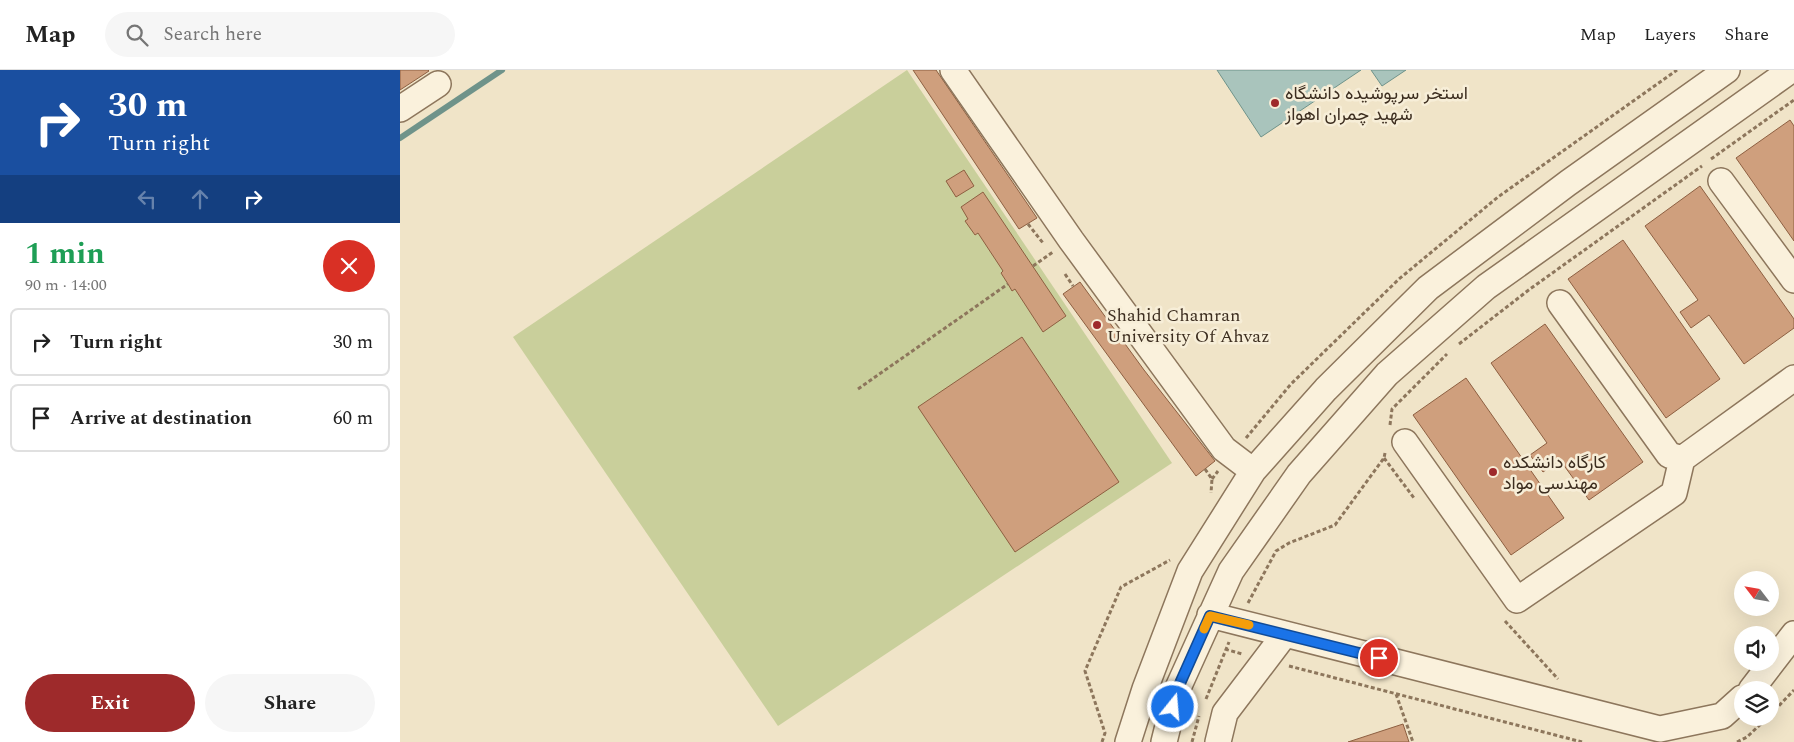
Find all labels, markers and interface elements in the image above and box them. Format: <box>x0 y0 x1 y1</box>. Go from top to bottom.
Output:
search box <box>105 12 455 57</box>
text: Map <box>25 17 75 53</box>
text: Search here <box>163 20 262 49</box>
icon: search <box>123 21 151 49</box>
text: Map <box>1580 21 1616 48</box>
text: Layers <box>1644 21 1696 48</box>
text: Share <box>1724 21 1769 48</box>
text: 30 m <box>108 79 188 132</box>
place label: استخر سرپوشیده دانشگاه شهید چمران اهواز <box>1284 80 1468 128</box>
icon: right <box>25 90 90 155</box>
marker: استخر سرپوشیده دانشگاه شهید چمران اهواز <box>1269 97 1281 109</box>
text: Turn right <box>108 127 210 160</box>
icon: left <box>133 185 161 213</box>
icon: ahead <box>186 185 214 213</box>
icon: right <box>239 185 267 213</box>
text: 1 min <box>25 231 105 277</box>
button: close <box>323 240 375 292</box>
text: 90 m · 14:00 <box>25 273 107 297</box>
place label: Shahid Chamran University Of Ahvaz <box>1107 302 1270 350</box>
marker: Shahid Chamran University Of Ahvaz <box>1091 319 1103 331</box>
icon: right <box>27 328 55 356</box>
text: Turn right <box>70 328 163 357</box>
text: 30 m <box>333 328 373 357</box>
icon: arrive <box>27 404 55 432</box>
text: Arrive at destination <box>70 404 252 433</box>
text: 60 m <box>333 404 373 433</box>
place label: کارگاه دانشکده مهندسی مواد <box>1503 449 1606 497</box>
marker: کارگاه دانشکده مهندسی مواد <box>1487 466 1499 478</box>
north arrow <box>1734 571 1779 616</box>
map controls <box>1734 571 1779 726</box>
button: sound <box>1734 626 1779 671</box>
pin <box>1358 637 1400 679</box>
icon: arrive <box>1365 644 1393 672</box>
button: Exit <box>25 674 195 732</box>
button: Share <box>205 674 375 732</box>
position arrow <box>1146 680 1198 732</box>
button: layers <box>1734 681 1779 726</box>

